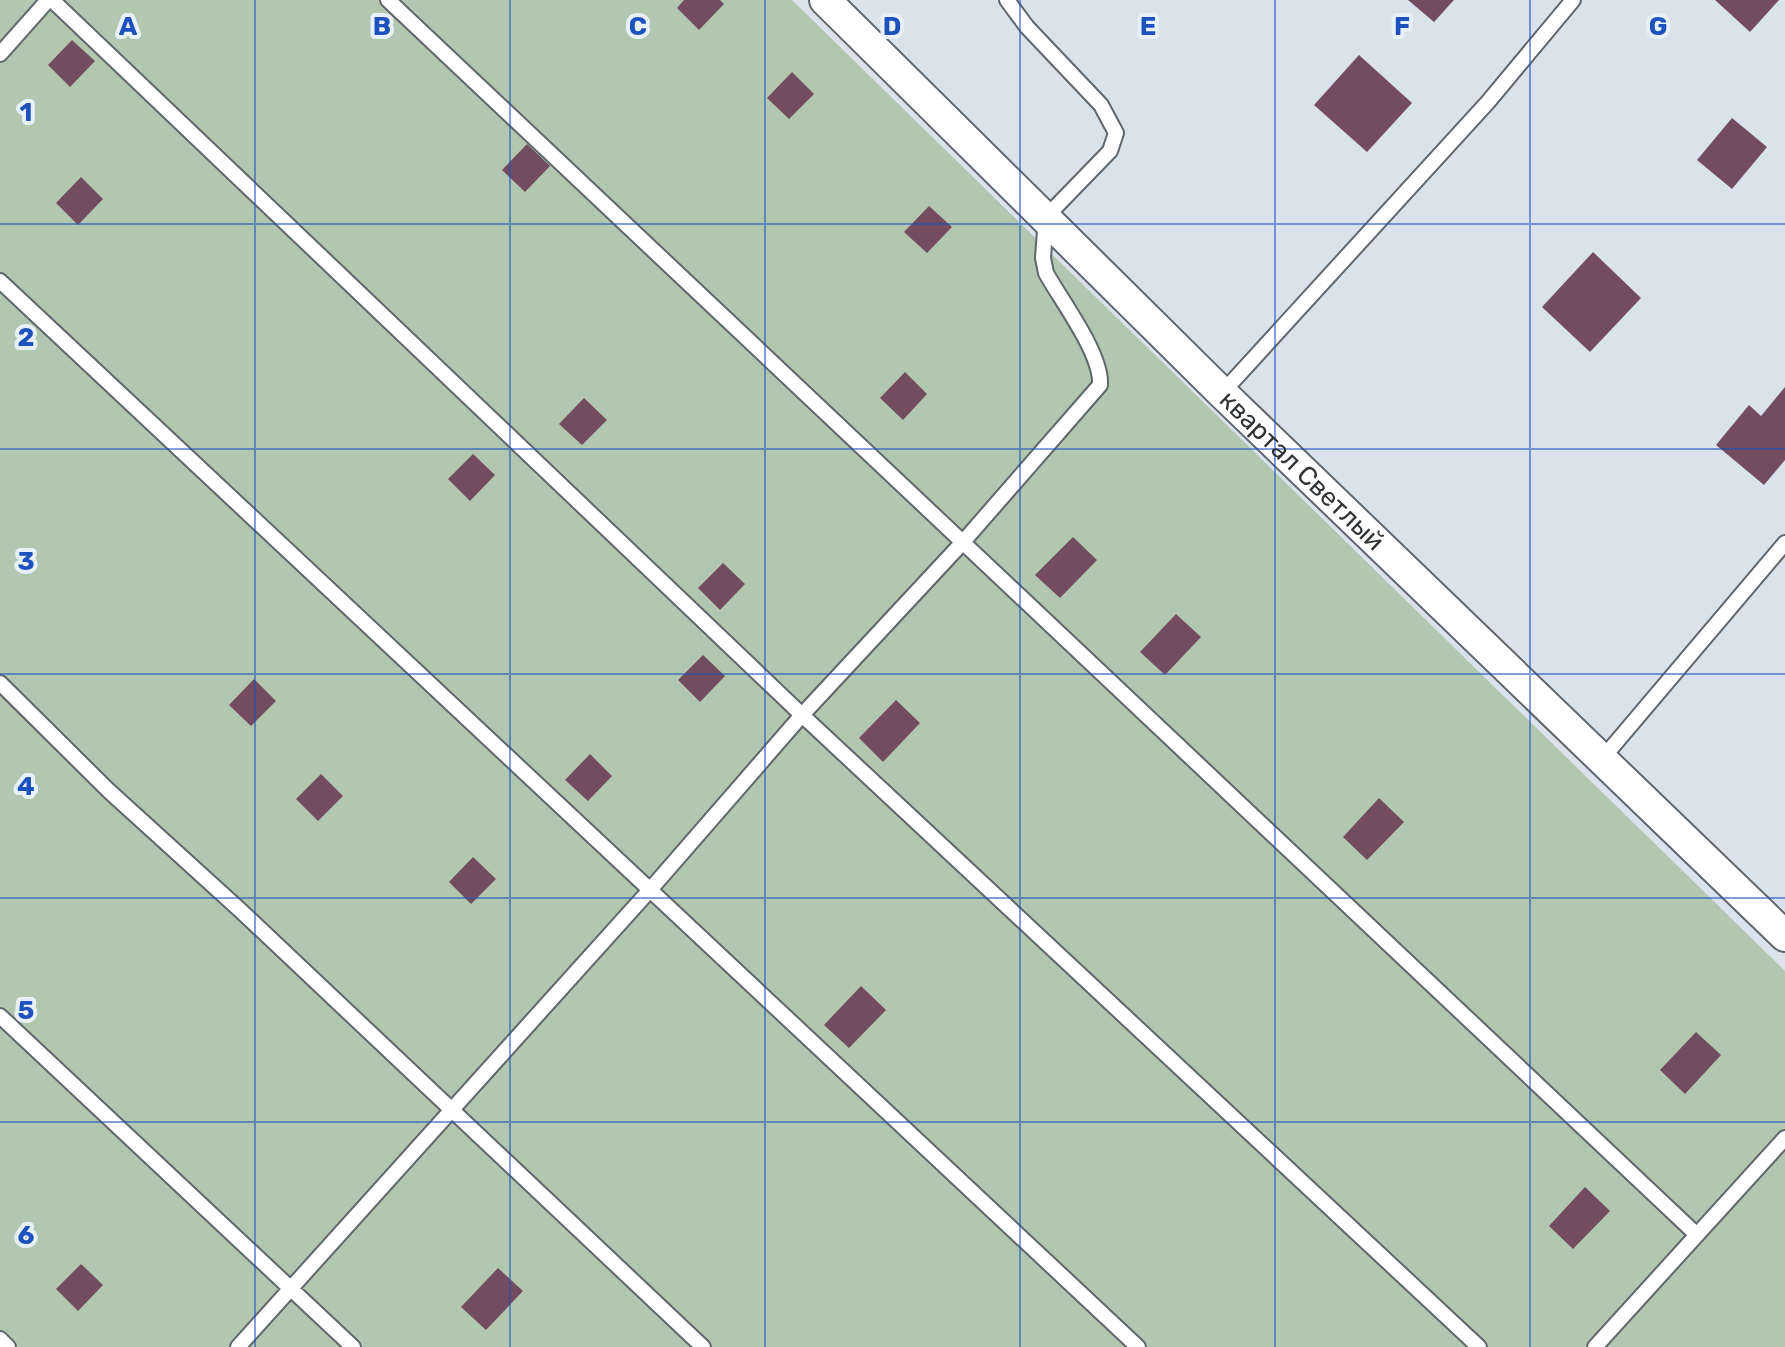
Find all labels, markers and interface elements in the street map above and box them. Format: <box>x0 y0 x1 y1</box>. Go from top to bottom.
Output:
text: A <box>119 11 138 42</box>
text: B <box>373 11 391 42</box>
text: C <box>629 11 647 42</box>
text: D <box>883 11 901 42</box>
text: E <box>1140 11 1156 42</box>
text: F <box>1394 11 1410 42</box>
text: G <box>1649 11 1667 42</box>
text: 1 <box>20 97 32 128</box>
text: 2 <box>18 322 34 353</box>
street label: квартал Светлый <box>1213 384 1391 557</box>
text: 3 <box>17 546 35 577</box>
text: 4 <box>17 771 35 802</box>
text: 5 <box>18 995 34 1026</box>
text: 6 <box>18 1220 35 1251</box>

